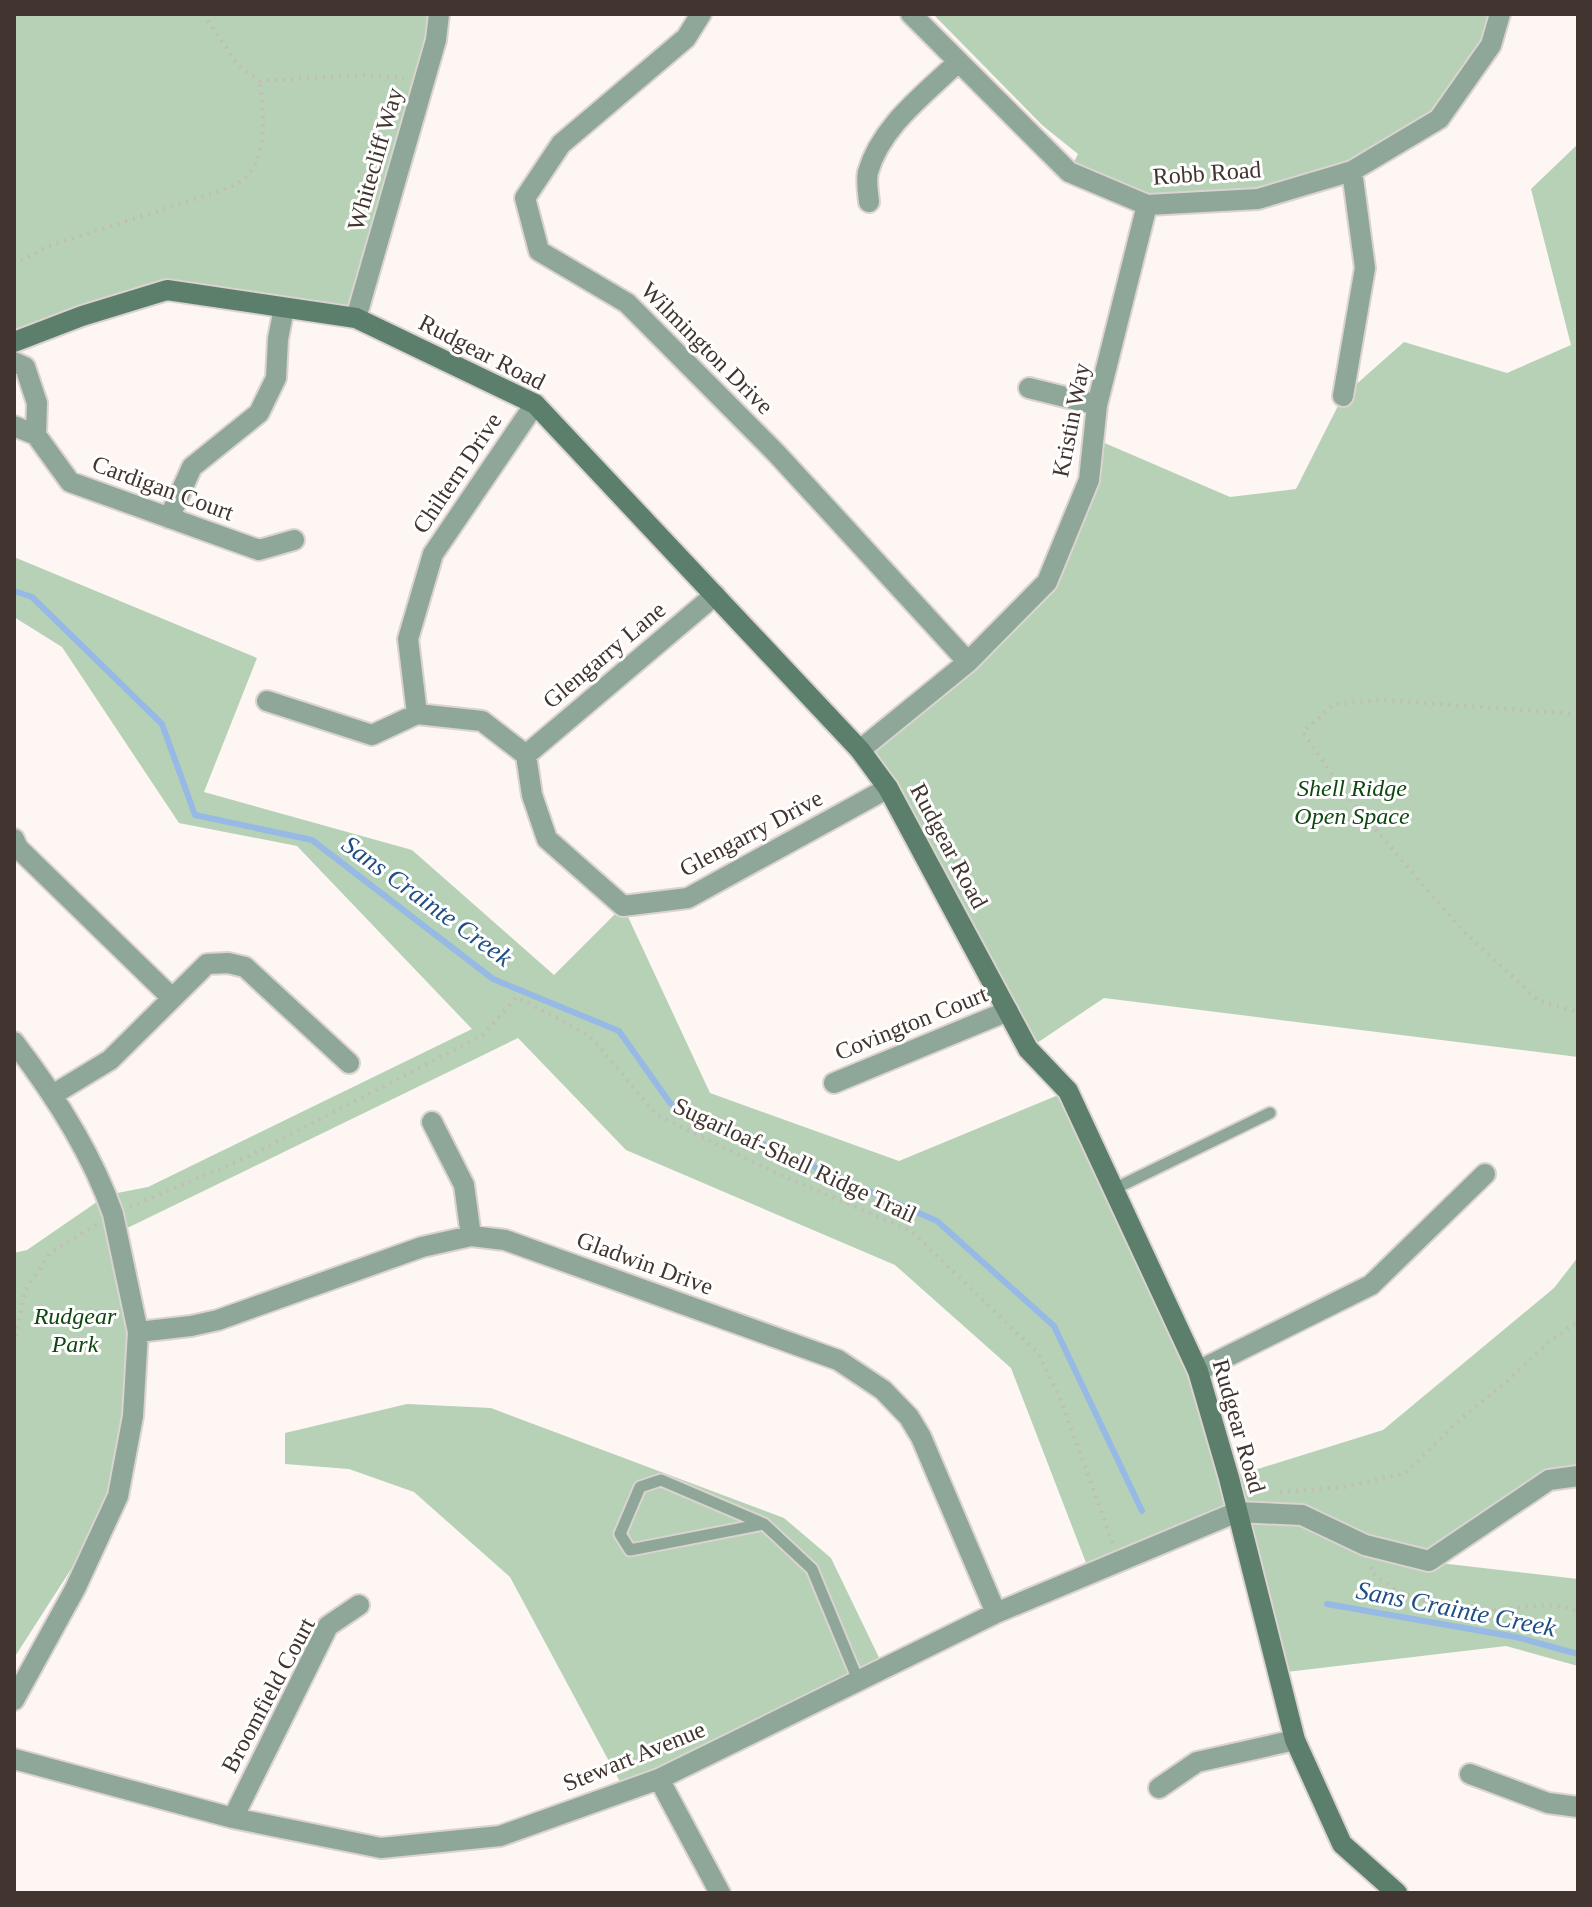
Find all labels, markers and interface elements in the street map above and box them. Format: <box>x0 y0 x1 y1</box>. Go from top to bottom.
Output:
street label: Whitecliff Way <box>342 85 408 233</box>
street label: Robb Road <box>1152 156 1262 190</box>
street label: Wilmington Drive <box>636 277 778 419</box>
street label: Rudgear Road <box>415 309 549 395</box>
street label: Kristin Way <box>1047 361 1095 479</box>
street label: Chiltern Drive <box>407 408 507 538</box>
street label: Cardigan Court <box>89 450 238 526</box>
street label: Glengarry Lane <box>538 596 670 714</box>
park label: Shell Ridge Open Space <box>1294 775 1410 829</box>
street label: Rudgear Road <box>905 779 993 913</box>
street label: Glengarry Drive <box>675 784 827 882</box>
water label: Sans Crainte Creek <box>336 830 518 973</box>
street label: Covington Court <box>831 980 991 1065</box>
street label: Sugarloaf-Shell Ridge Trail <box>669 1092 921 1228</box>
street label: Gladwin Drive <box>573 1226 717 1300</box>
park label: Rudgear Park <box>33 1303 117 1357</box>
street label: Rudgear Road <box>1207 1356 1271 1496</box>
water label: Sans Crainte Creek <box>1354 1575 1559 1643</box>
street label: Broomfield Court <box>216 1613 320 1777</box>
street label: Stewart Avenue <box>559 1716 709 1796</box>

